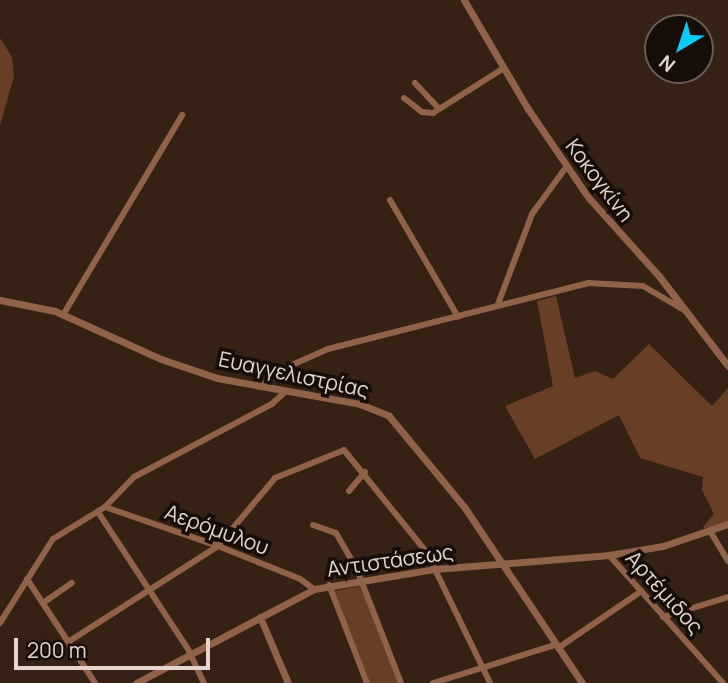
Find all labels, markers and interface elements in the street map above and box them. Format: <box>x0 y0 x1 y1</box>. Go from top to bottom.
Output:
north arrow <box>644 14 714 84</box>
text: N <box>654 49 681 78</box>
street label: Κοκογκίνη <box>561 134 639 226</box>
street label: Ευαγγελιστρίας <box>217 346 371 402</box>
street label: Αερόμυλου <box>162 499 272 559</box>
street label: Αντιστάσεως <box>325 539 455 581</box>
street label: Αρτέμιδος <box>621 545 709 639</box>
scale bar <box>18 624 214 668</box>
text: 200 m <box>27 636 87 664</box>

